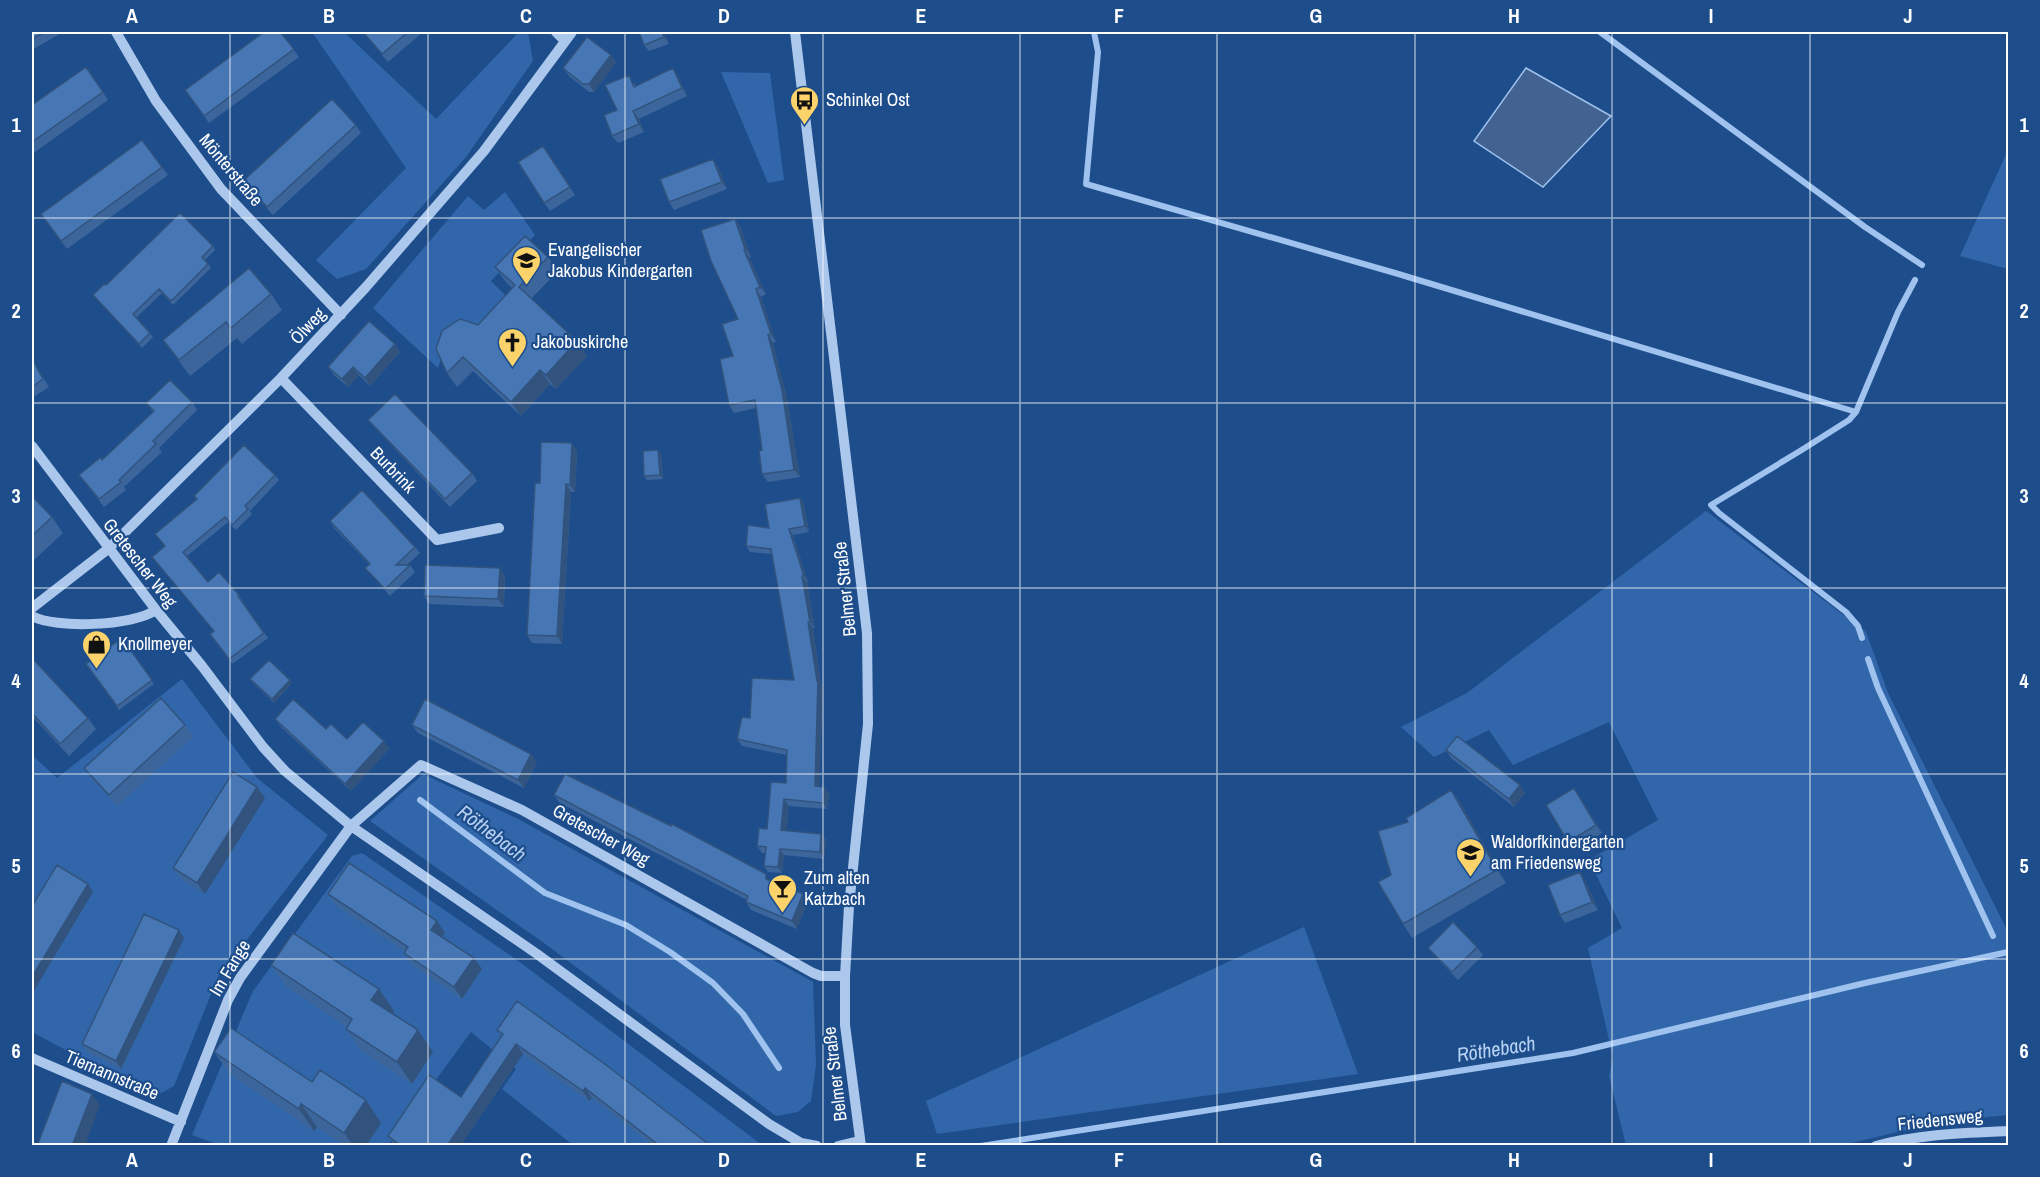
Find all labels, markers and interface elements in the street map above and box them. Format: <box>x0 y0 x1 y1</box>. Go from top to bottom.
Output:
text: A <box>126 2 138 29</box>
text: B <box>323 2 335 29</box>
text: C <box>520 2 532 29</box>
text: D <box>718 2 730 29</box>
text: E <box>916 2 927 29</box>
text: F <box>1114 2 1124 29</box>
text: G <box>1310 2 1322 29</box>
text: H <box>1508 2 1520 29</box>
text: I <box>1709 2 1713 29</box>
text: J <box>1903 2 1913 29</box>
bus stop icon: Schinkel Ost <box>789 84 821 126</box>
place label: Schinkel Ost <box>826 87 910 112</box>
text: 1 <box>11 111 21 138</box>
text: 1 <box>2019 111 2029 138</box>
street label: Mönterstraße <box>194 128 269 211</box>
place label: Evangelischer Jakobus Kindergarten <box>548 237 692 283</box>
school or university icon: Evangelischer Jakobus Kindergarten <box>511 244 543 286</box>
text: 2 <box>11 297 21 324</box>
text: 2 <box>2019 297 2029 324</box>
street label: Ölweg <box>284 301 332 349</box>
church icon: Jakobuskirche <box>496 326 528 368</box>
place label: Jakobuskirche <box>533 329 628 354</box>
street label: Burbrink <box>365 441 422 499</box>
text: 3 <box>11 482 21 509</box>
text: 3 <box>2019 482 2029 509</box>
street label: Gretescher Weg <box>98 513 184 613</box>
street label: Belmer Straße <box>827 540 862 638</box>
shop icon: Knollmeyer <box>81 628 113 670</box>
place label: Knollmeyer <box>118 631 192 656</box>
text: 4 <box>11 667 21 694</box>
text: 4 <box>2019 667 2029 694</box>
water label: Röthebach <box>452 798 532 867</box>
street label: Gretescher Weg <box>548 798 655 872</box>
place label: Waldorfkindergarten am Friedensweg <box>1491 829 1624 875</box>
school or university icon: Waldorfkindergarten am Friedensweg <box>1454 836 1486 878</box>
text: 5 <box>11 852 21 879</box>
text: 5 <box>2019 852 2029 879</box>
place label: Zum alten Katzbach <box>804 865 870 911</box>
bar icon: Zum alten Katzbach <box>767 872 799 914</box>
street label: Im Fange <box>203 935 256 1001</box>
street label: Belmer Straße <box>816 1025 853 1123</box>
water label: Röthebach <box>1455 1029 1537 1068</box>
text: 6 <box>11 1037 21 1064</box>
text: 6 <box>2019 1037 2029 1064</box>
street label: Tiemannstraße <box>61 1044 163 1106</box>
street label: Friedensweg <box>1896 1103 1984 1136</box>
text: A <box>126 1146 138 1173</box>
text: B <box>323 1146 335 1173</box>
text: C <box>520 1146 532 1173</box>
text: D <box>718 1146 730 1173</box>
text: E <box>916 1146 927 1173</box>
text: F <box>1114 1146 1124 1173</box>
text: G <box>1310 1146 1322 1173</box>
text: H <box>1508 1146 1520 1173</box>
text: I <box>1709 1146 1713 1173</box>
text: J <box>1903 1146 1913 1173</box>

